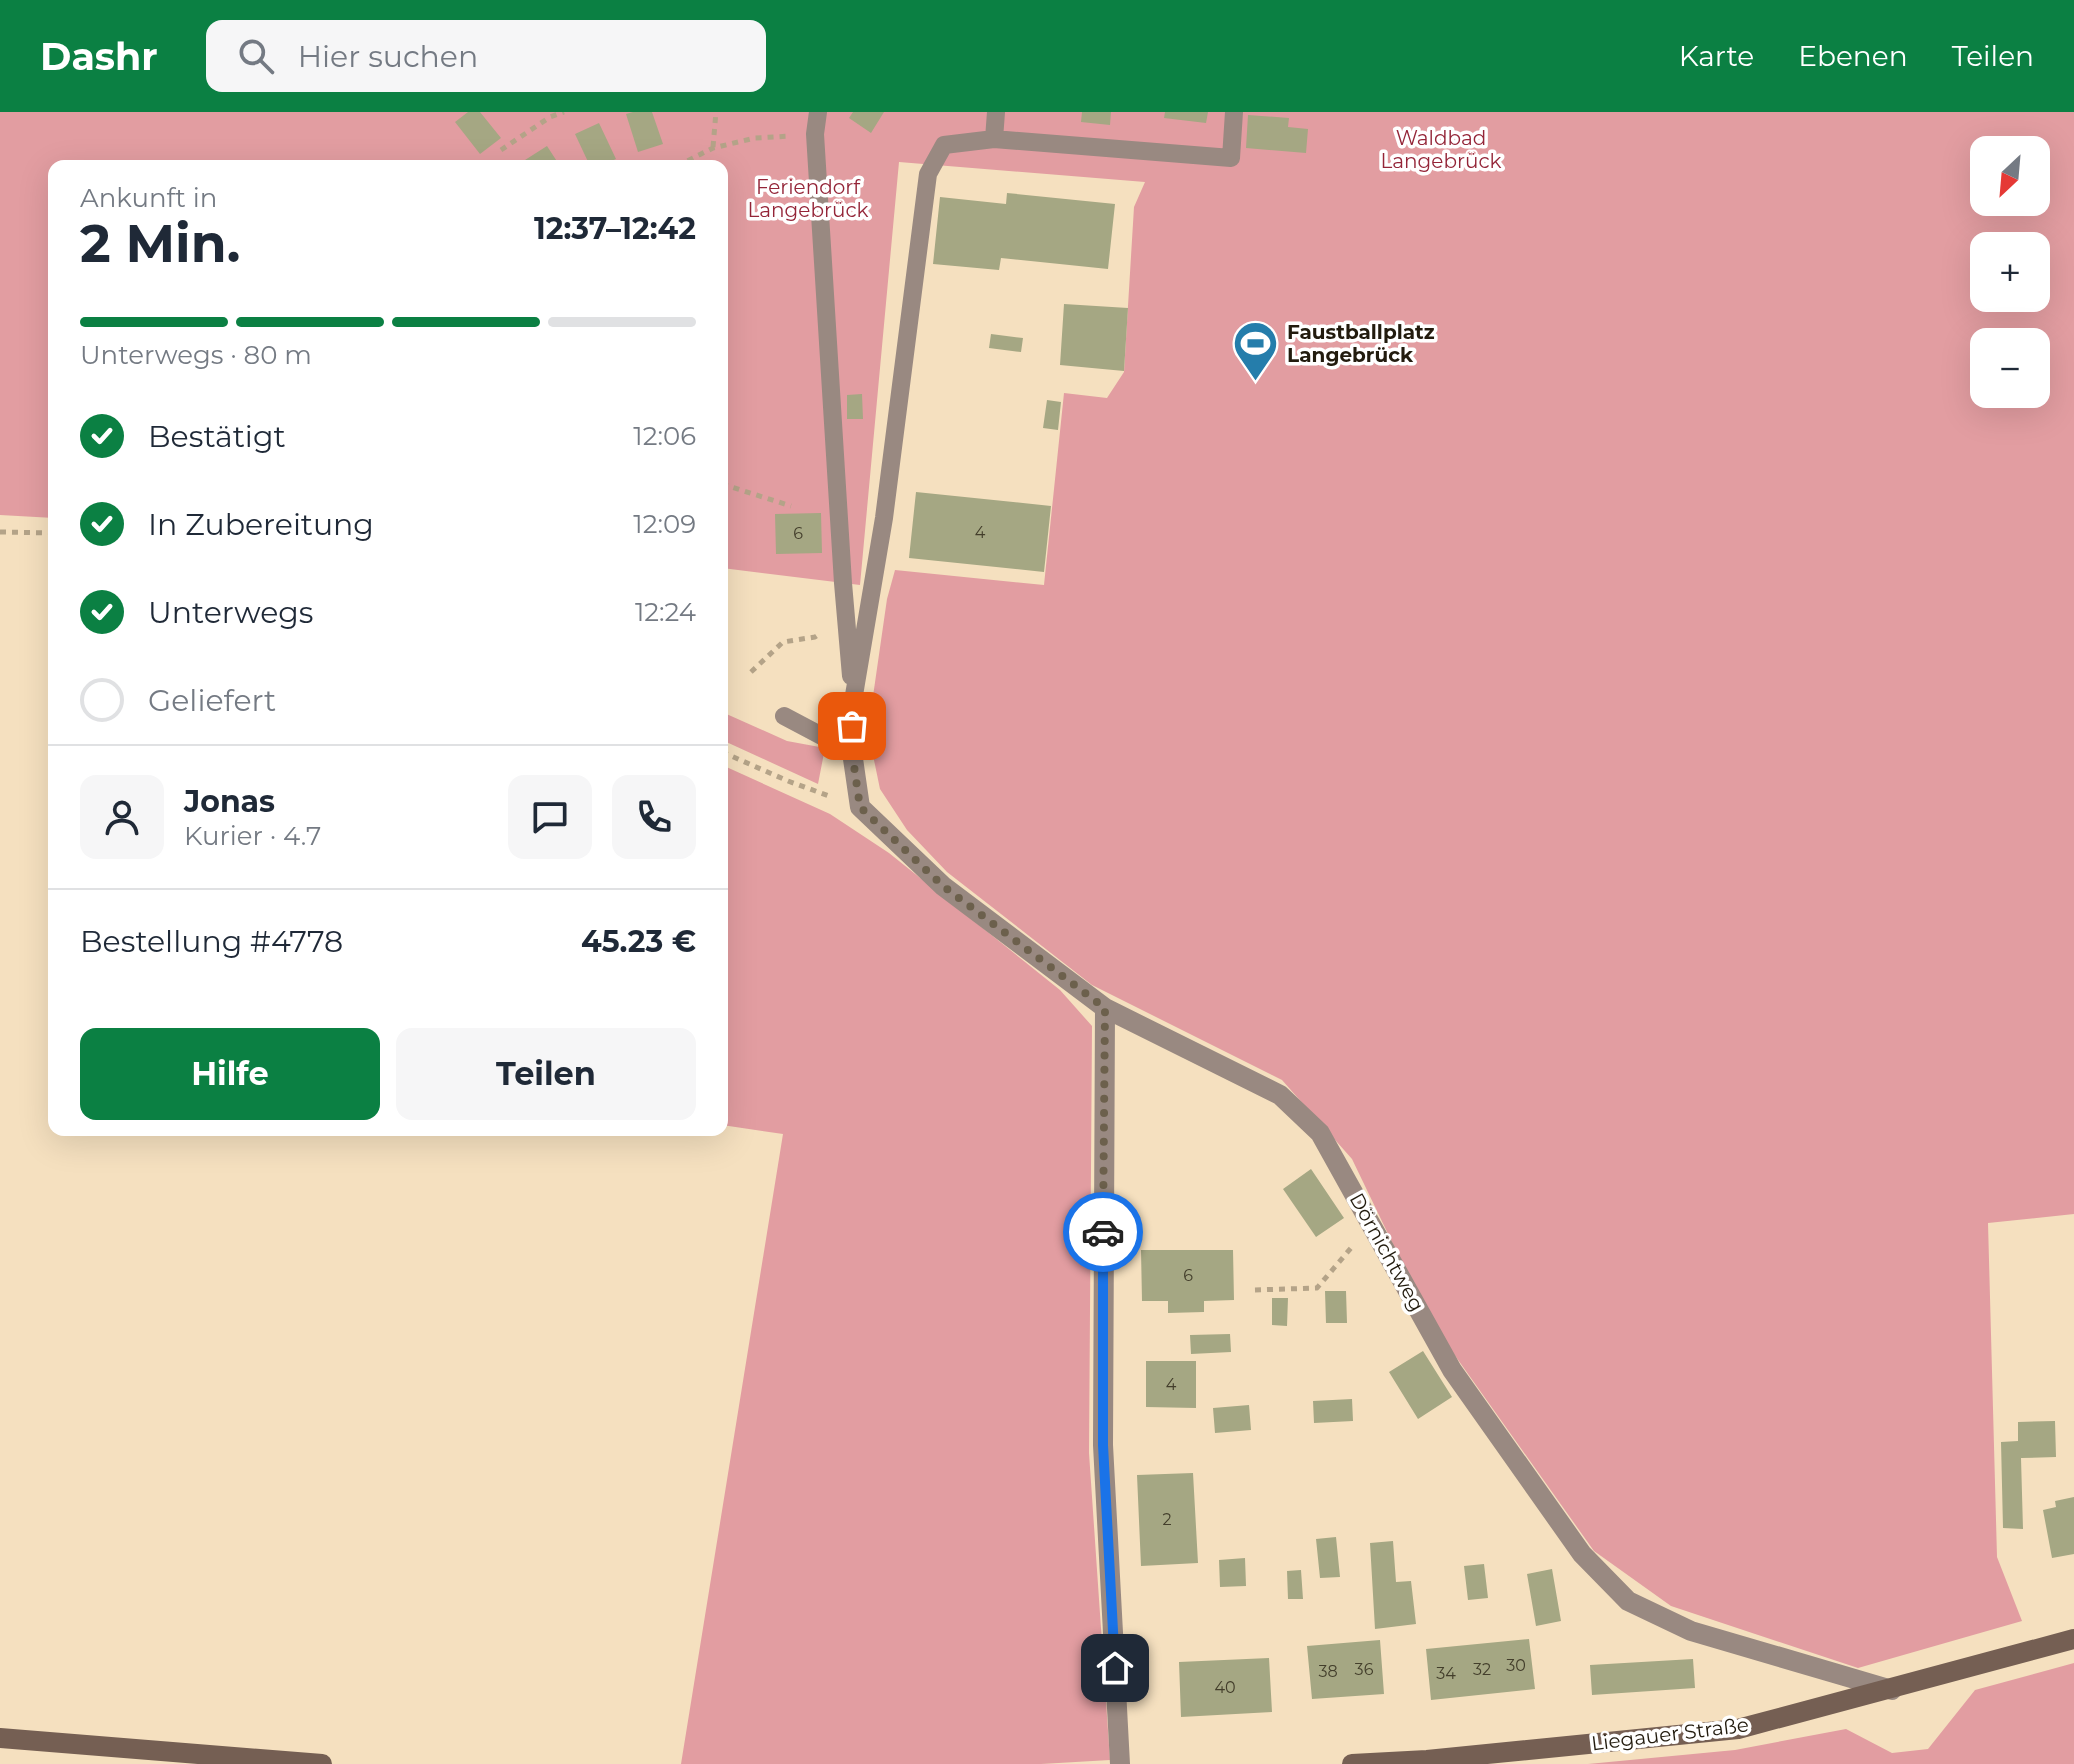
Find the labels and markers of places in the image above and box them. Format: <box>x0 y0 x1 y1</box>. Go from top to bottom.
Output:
sports icon: Faustballplatz Langebrück <box>1232 320 1280 383</box>
place label: Faustballplatz Langebrück <box>1287 320 1435 367</box>
pin <box>818 692 886 760</box>
pin <box>1081 1634 1149 1702</box>

